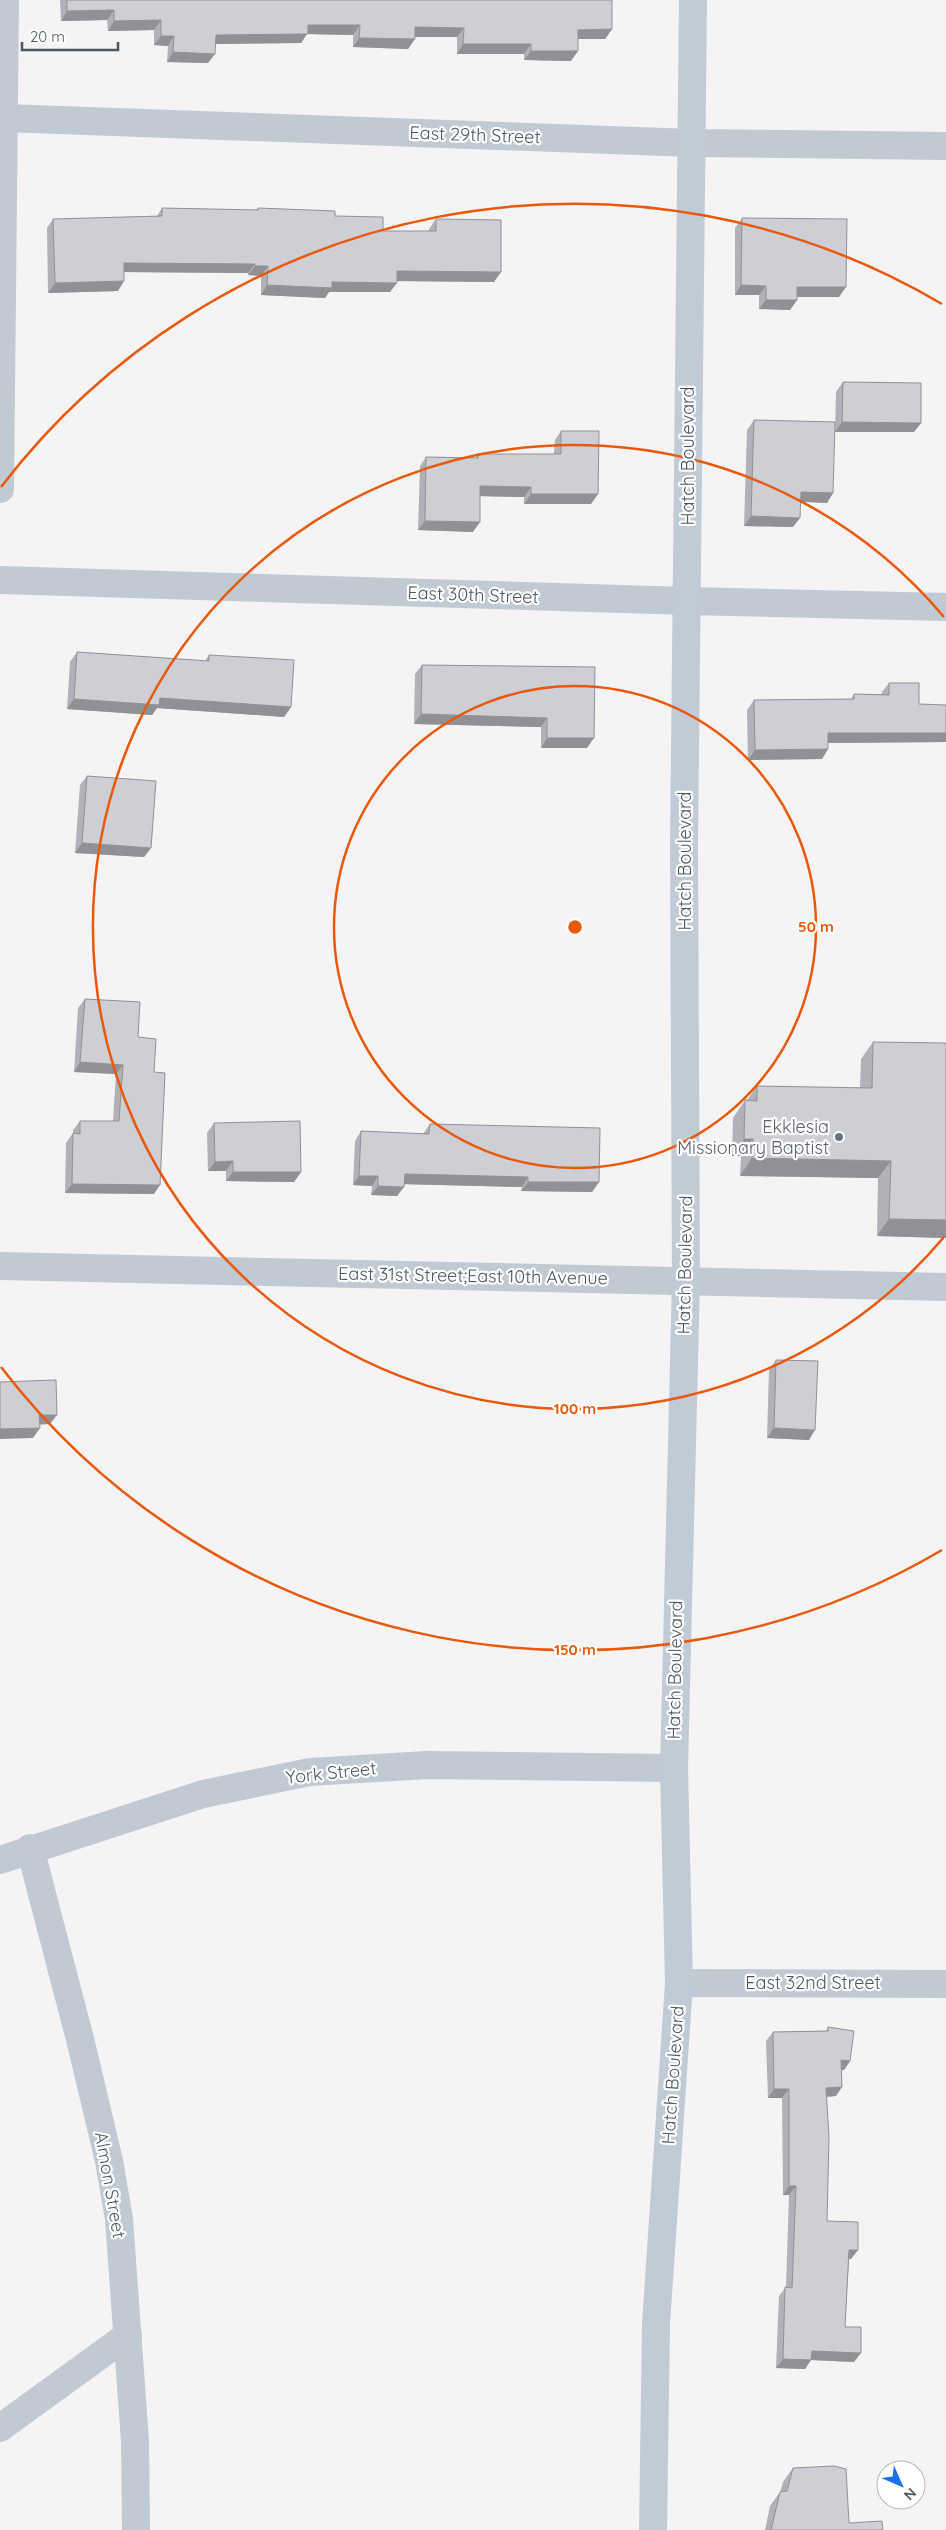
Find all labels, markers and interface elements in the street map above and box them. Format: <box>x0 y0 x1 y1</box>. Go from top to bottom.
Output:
scale bar <box>22 20 119 52</box>
text: 20 m <box>30 27 65 46</box>
street label: East 29th Street <box>409 121 541 148</box>
street label: Hatch Boulevard <box>676 386 699 526</box>
street label: East 30th Street <box>407 581 539 608</box>
street label: Hatch Boulevard <box>673 791 696 931</box>
text: 50 m <box>798 917 834 936</box>
centre of rings <box>566 918 584 936</box>
place label: Ekklesia Missionary Baptist <box>677 1115 829 1159</box>
marker: Ekklesia Missionary Baptist <box>833 1131 845 1143</box>
street label: Hatch Boulevard <box>672 1195 697 1335</box>
street label: East 31st Street;East 10th Avenue <box>338 1262 608 1289</box>
text: 100 m <box>554 1399 596 1418</box>
street label: Hatch Boulevard <box>662 1600 687 1740</box>
text: 150 m <box>554 1640 596 1659</box>
street label: York Street <box>285 1756 377 1789</box>
street label: East 32nd Street <box>745 1971 881 1994</box>
street label: Hatch Boulevard <box>656 2005 689 2145</box>
street label: Almon Street <box>90 2130 131 2240</box>
north arrow <box>876 2460 926 2510</box>
text: N <box>900 2484 920 2504</box>

